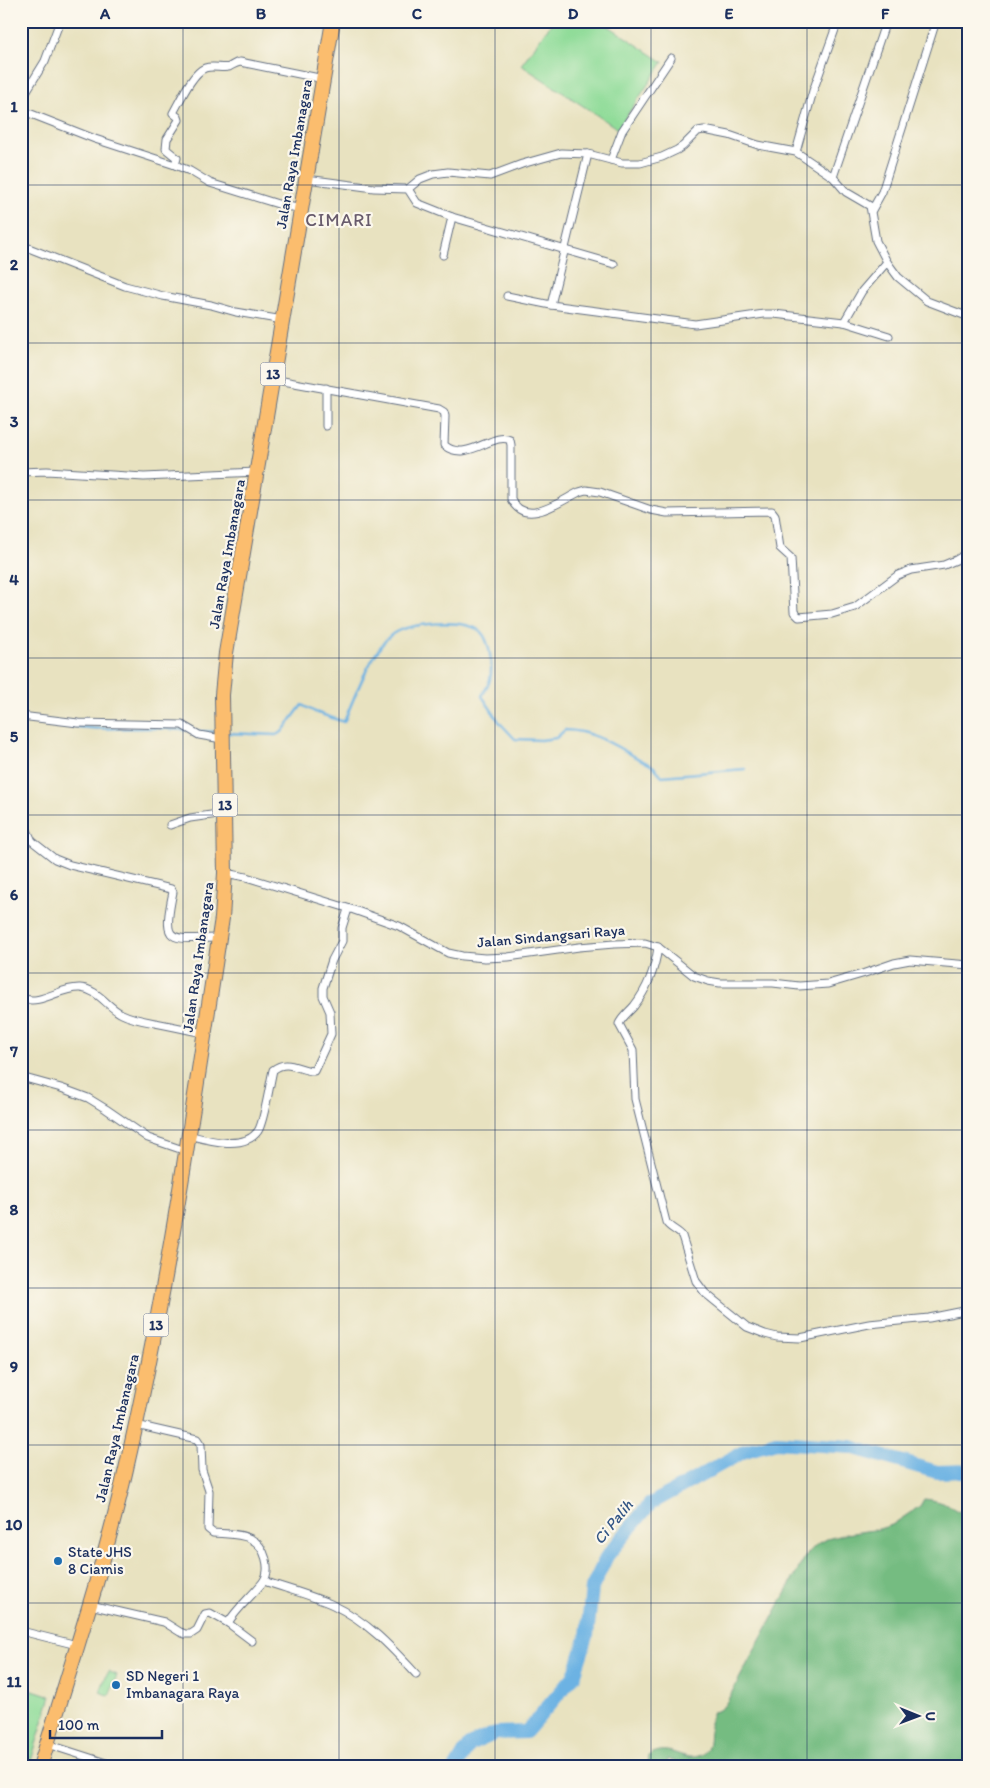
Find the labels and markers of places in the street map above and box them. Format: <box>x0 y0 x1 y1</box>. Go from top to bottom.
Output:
place label: State JHS 8 Ciamis <box>68 1543 132 1578</box>
marker: State JHS 8 Ciamis <box>52 1555 64 1567</box>
place label: SD Negeri 1 Imbanagara Raya <box>126 1667 240 1702</box>
marker: SD Negeri 1 Imbanagara Raya <box>110 1679 122 1691</box>

